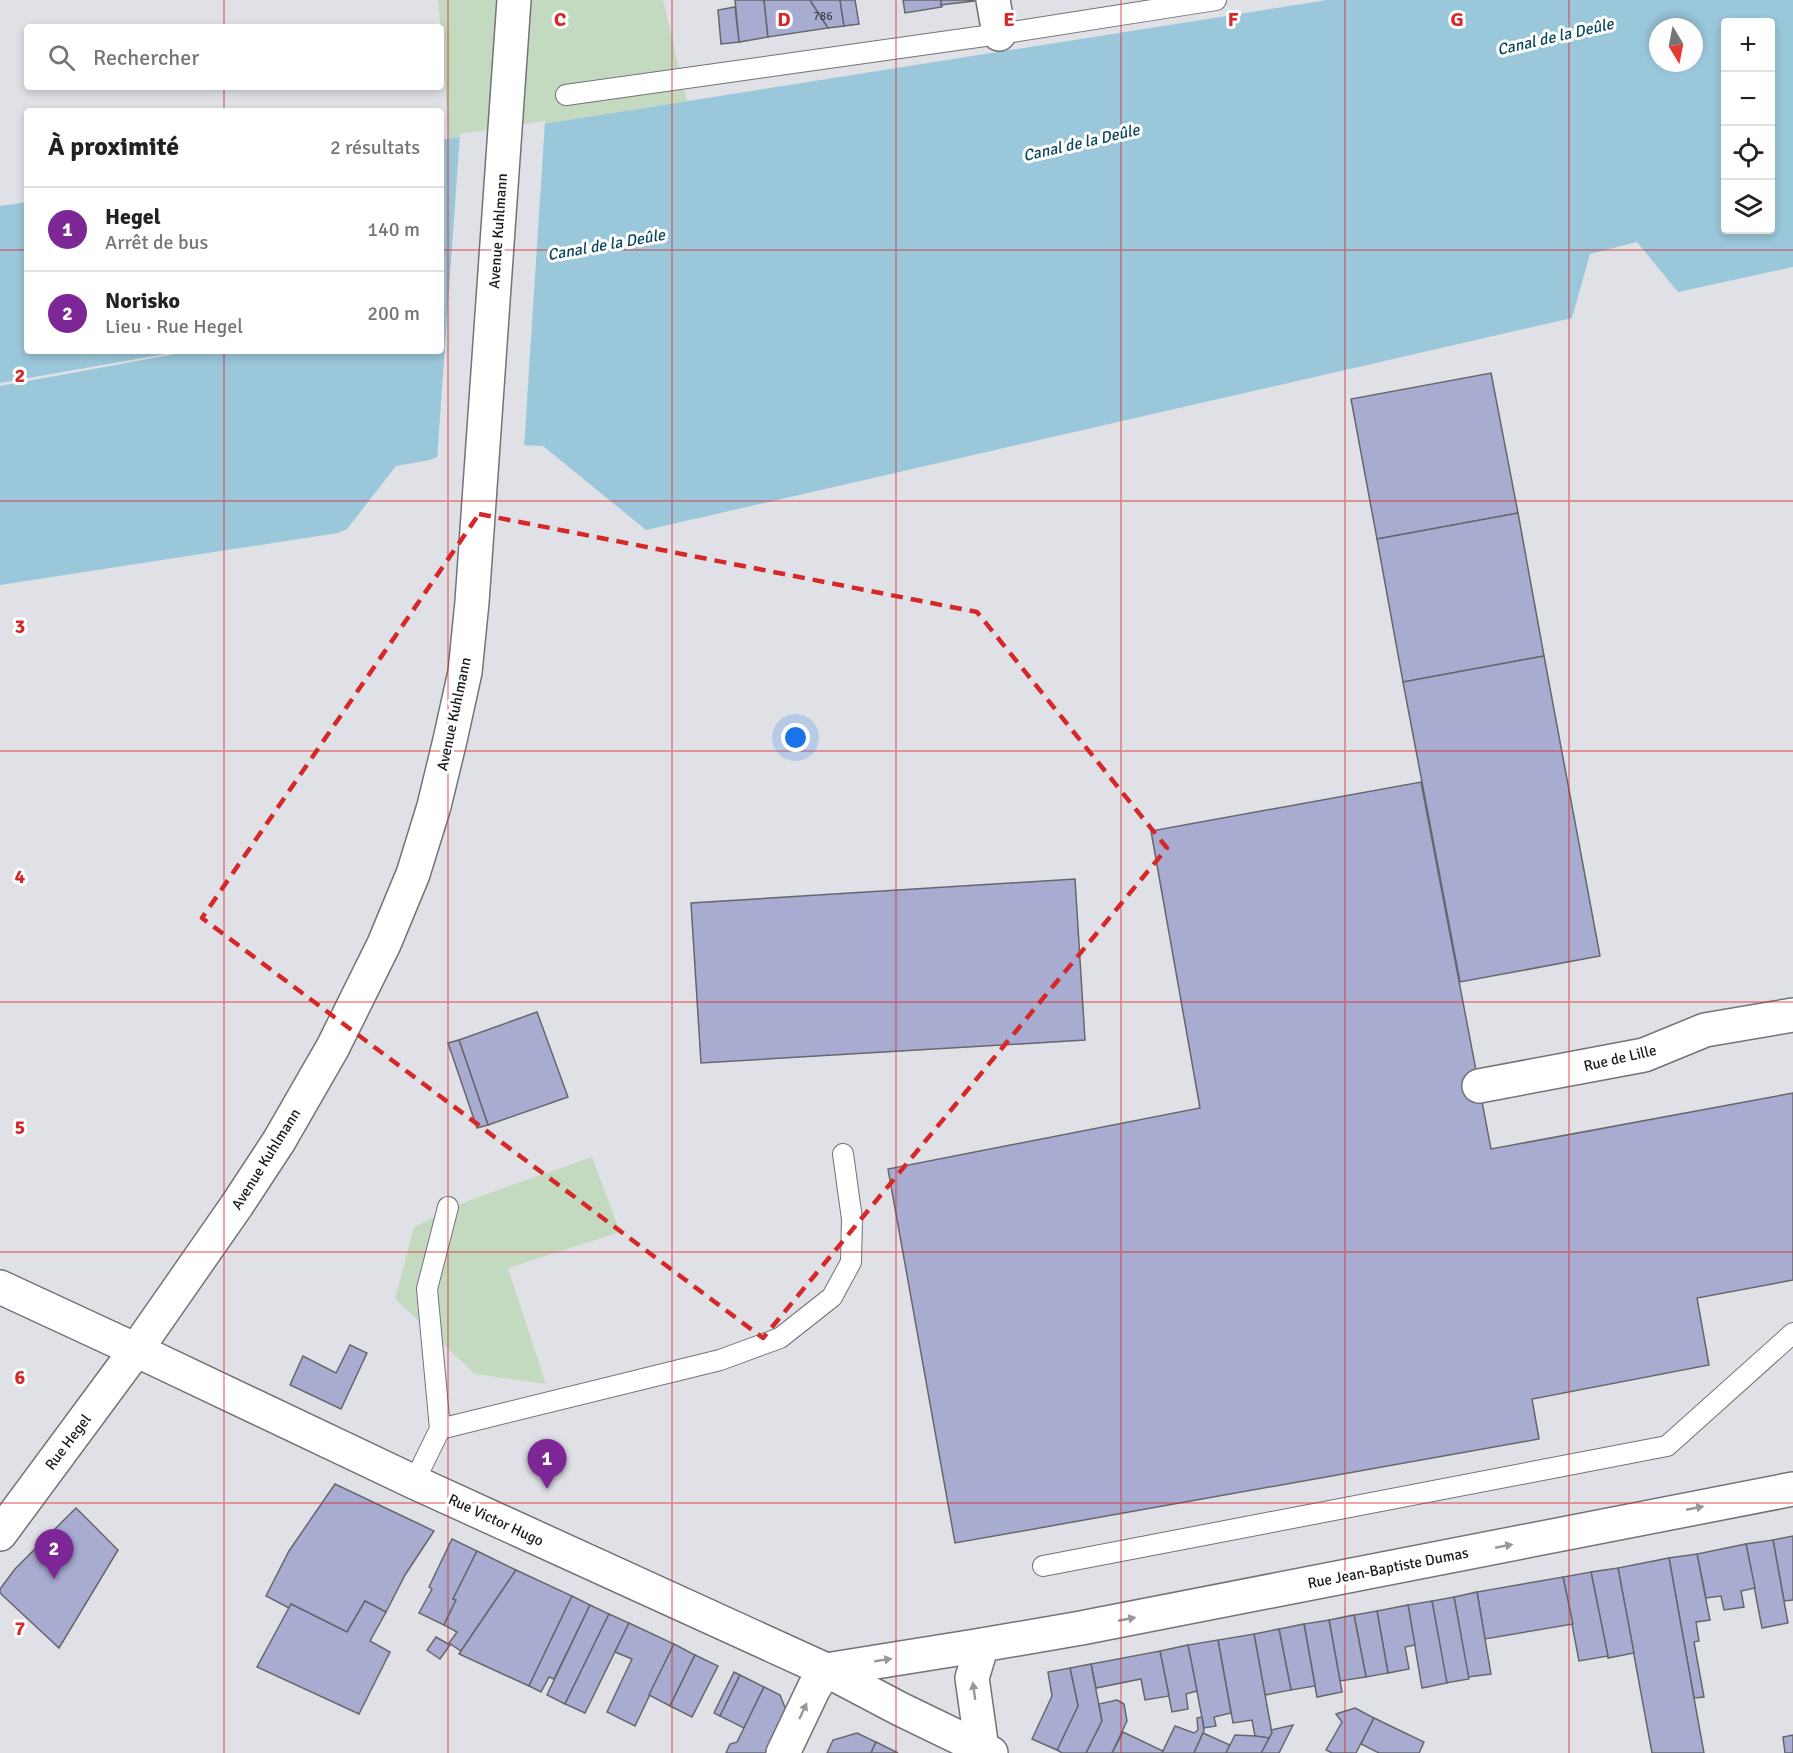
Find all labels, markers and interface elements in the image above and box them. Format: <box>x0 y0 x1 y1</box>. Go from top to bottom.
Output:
text: C <box>554 7 566 32</box>
text: D <box>777 7 791 32</box>
text: E <box>1003 7 1015 32</box>
text: F <box>1228 7 1239 32</box>
text: G <box>1450 7 1464 32</box>
house number: 786 <box>813 9 833 24</box>
water label: Canal de la Deûle <box>1495 14 1616 60</box>
north arrow <box>1649 18 1703 72</box>
map controls <box>1721 18 1775 234</box>
button: + <box>1721 18 1775 72</box>
search box <box>24 24 444 90</box>
icon: search <box>45 41 78 74</box>
text: Rechercher <box>93 44 199 71</box>
button: − <box>1721 72 1775 126</box>
water label: Canal de la Deûle <box>1021 120 1142 166</box>
button: locate <box>1721 126 1775 180</box>
text: À proximité <box>48 131 179 163</box>
text: 2 résultats <box>330 135 420 160</box>
street label: Avenue Kuhlmann <box>485 173 511 289</box>
button: layers <box>1721 180 1775 234</box>
text: Hegel <box>105 203 161 230</box>
text: 1 <box>62 217 73 242</box>
text: 140 m <box>367 217 420 242</box>
water label: Canal de la Deûle <box>546 225 667 265</box>
text: Arrêt de bus <box>105 230 208 255</box>
text: Norisko <box>105 287 180 314</box>
text: 2 <box>62 301 73 326</box>
text: 200 m <box>367 301 420 326</box>
text: Lieu · Rue Hegel <box>105 314 243 339</box>
text: 2 <box>15 363 25 388</box>
text: 3 <box>15 614 25 639</box>
street label: Avenue Kuhlmann <box>433 656 475 772</box>
your location <box>781 723 810 752</box>
text: 4 <box>15 864 26 889</box>
street label: Rue de Lille <box>1582 1041 1658 1075</box>
street label: Avenue Kuhlmann <box>228 1105 304 1213</box>
text: 5 <box>15 1115 25 1140</box>
text: 6 <box>15 1365 26 1390</box>
street label: Rue Hegel <box>41 1411 95 1473</box>
pin: 1 <box>528 1440 566 1489</box>
street label: Rue Victor Hugo <box>445 1490 547 1550</box>
one-way arrow <box>1686 1503 1705 1512</box>
pin: 2 <box>34 1530 74 1579</box>
one-way arrow <box>1495 1541 1514 1550</box>
street label: Rue Jean-Baptiste Dumas <box>1306 1543 1470 1592</box>
one-way arrow <box>1118 1614 1137 1623</box>
text: 7 <box>15 1616 26 1641</box>
one-way arrow <box>874 1656 893 1665</box>
one-way arrow <box>970 1681 979 1700</box>
one-way arrow <box>799 1702 808 1719</box>

